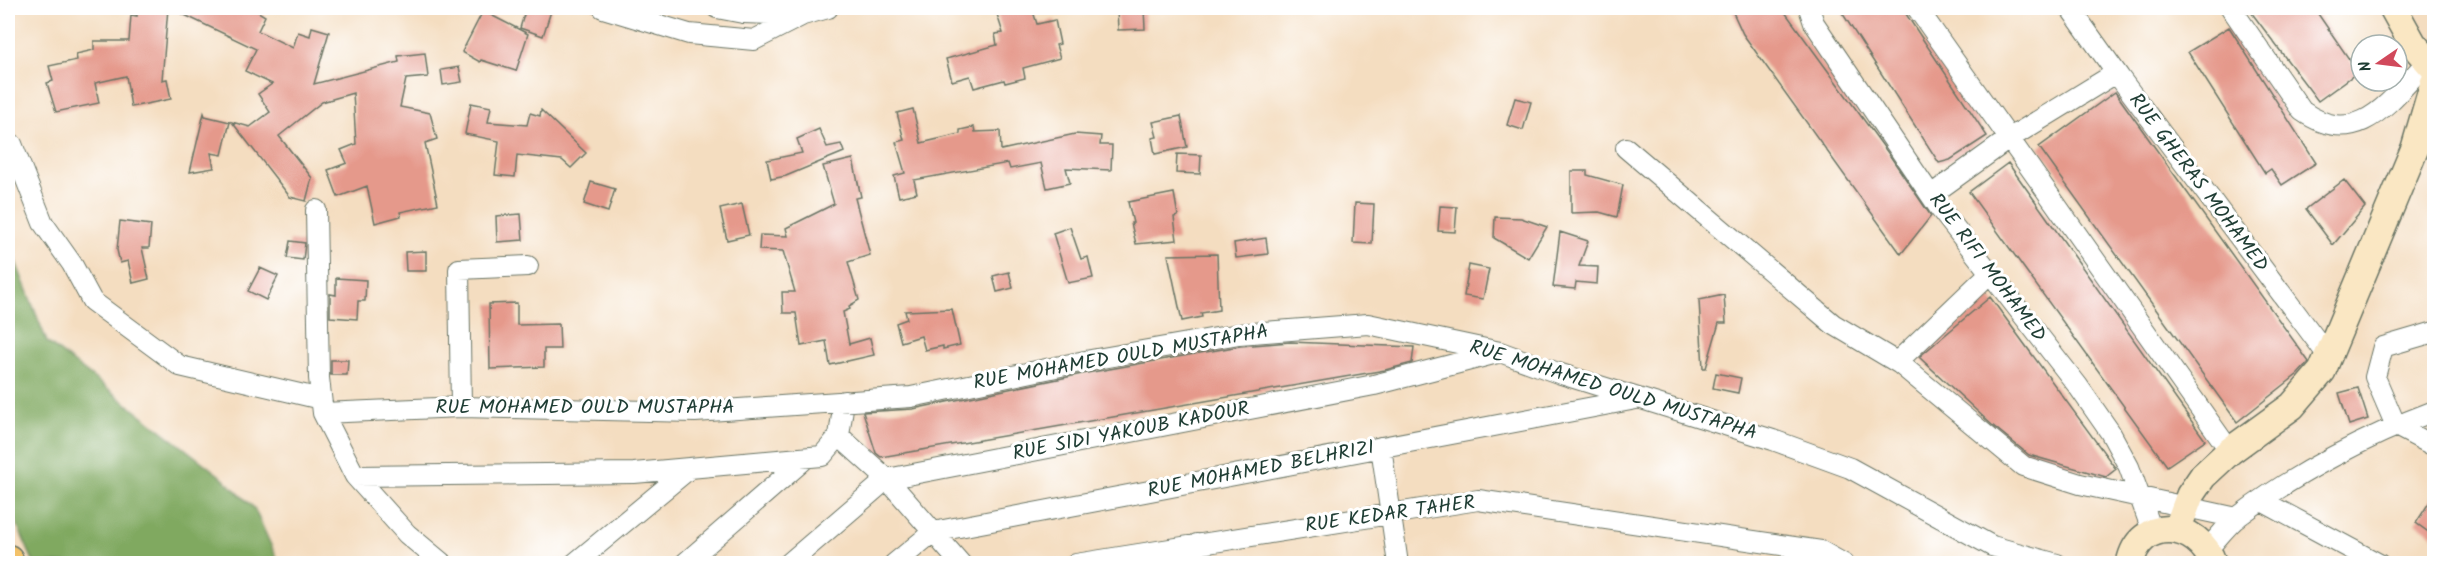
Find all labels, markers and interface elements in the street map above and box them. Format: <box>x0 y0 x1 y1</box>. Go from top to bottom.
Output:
north arrow <box>2349 33 2409 93</box>
text: N <box>2353 58 2379 74</box>
street label: RUE GHERAS MOHAMED <box>2120 87 2276 279</box>
street label: RUE RIFI MOHAMED <box>1920 187 2054 350</box>
street label: RUE MOHAMED OULD MUSTAPHA <box>971 316 1271 400</box>
street label: RUE MOHAMED OULD MUSTAPHA <box>1465 332 1761 450</box>
street label: RUE MOHAMED OULD MUSTAPHA <box>435 392 735 424</box>
street label: RUE SIDI YAKOUB KADOUR <box>1010 393 1252 471</box>
street label: RUE MOHAMED BELHRIZI <box>1145 432 1377 508</box>
street label: RUE KEDAR TAHER <box>1303 487 1477 543</box>

